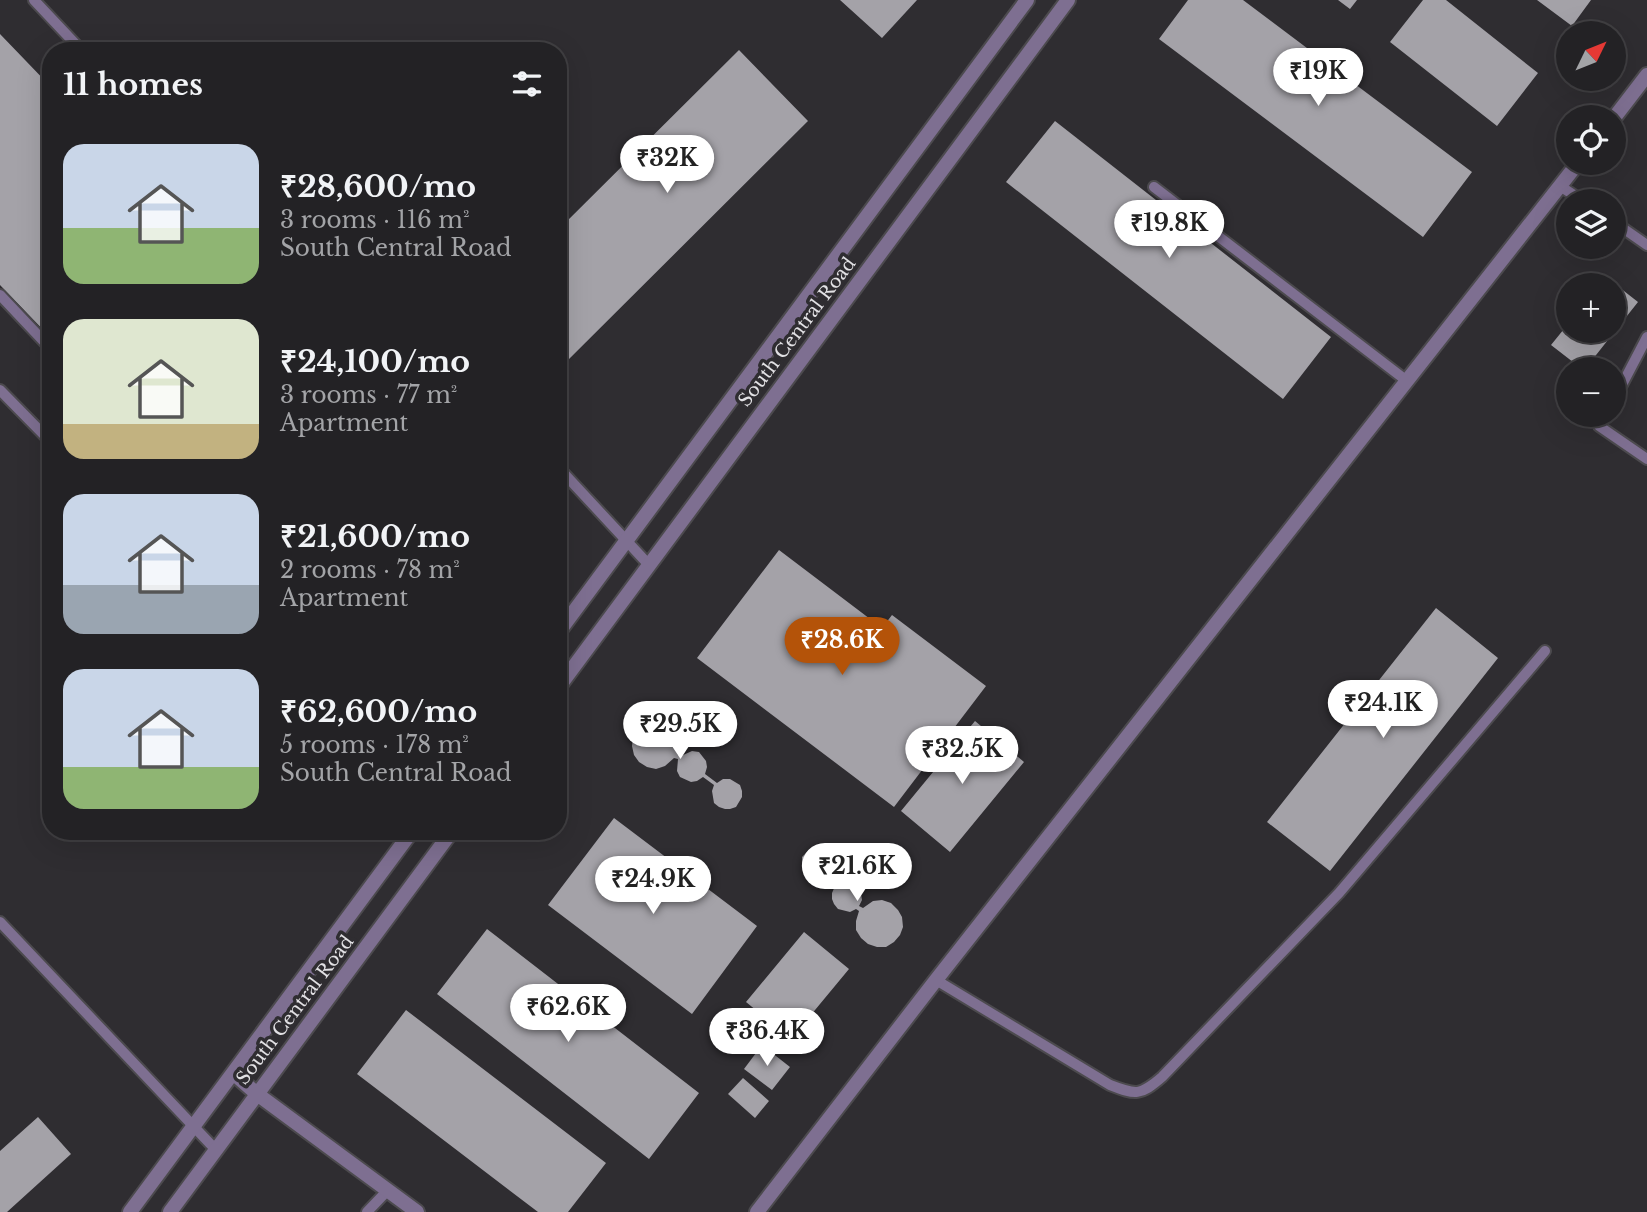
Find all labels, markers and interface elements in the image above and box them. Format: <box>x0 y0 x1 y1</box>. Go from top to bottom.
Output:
north arrow <box>1556 21 1626 91</box>
map controls <box>1556 21 1626 427</box>
pin: ₹19K <box>1277 48 1359 108</box>
text: ₹19K <box>1289 57 1347 85</box>
icon: filters <box>508 65 546 103</box>
text: 11 homes <box>63 66 203 103</box>
button: locate <box>1556 105 1626 175</box>
pin: ₹32K <box>626 136 708 195</box>
text: ₹32K <box>636 144 698 172</box>
text: ₹28,600/mo <box>280 168 476 205</box>
icon: home <box>119 172 203 256</box>
button: layers <box>1556 189 1626 259</box>
pin: ₹19.8K <box>1112 201 1226 260</box>
text: 3 rooms · 116 m² <box>280 206 470 234</box>
text: ₹19.8K <box>1130 209 1208 237</box>
text: South Central Road <box>280 234 512 262</box>
street label: South Central Road <box>734 253 860 411</box>
button: + <box>1556 273 1626 343</box>
text: ₹24,100/mo <box>280 343 470 380</box>
icon: home <box>119 347 203 431</box>
button: − <box>1556 357 1626 427</box>
text: 3 rooms · 77 m² <box>280 381 457 409</box>
text: Apartment <box>280 409 408 437</box>
text: ₹21,600/mo <box>280 518 470 555</box>
icon: home <box>119 522 203 606</box>
text: 2 rooms · 78 m² <box>280 556 460 584</box>
text: Apartment <box>280 584 408 612</box>
pin: ₹28.6K <box>785 618 899 677</box>
text: ₹28.6K <box>801 626 883 654</box>
pin: ₹24.1K <box>1326 680 1440 740</box>
text: ₹24.1K <box>1344 689 1422 717</box>
text: ₹62,600/mo <box>280 693 477 730</box>
icon: home <box>119 697 203 781</box>
pin: ₹29.5K <box>623 702 737 761</box>
text: ₹29.5K <box>639 710 721 738</box>
pin: ₹32.5K <box>905 726 1019 786</box>
text: 5 rooms · 178 m² <box>280 731 469 759</box>
text: ₹32.5K <box>921 735 1003 763</box>
text: South Central Road <box>280 759 512 787</box>
pin: ₹21.6K <box>800 844 914 903</box>
text: ₹21.6K <box>818 852 896 880</box>
pin: ₹24.9K <box>596 856 710 916</box>
text: ₹24.9K <box>611 865 695 893</box>
street label: South Central Road <box>232 931 358 1089</box>
pin: ₹62.6K <box>511 984 625 1044</box>
text: ₹62.6K <box>526 993 610 1021</box>
pin: ₹36.4K <box>710 1009 824 1068</box>
text: ₹36.4K <box>725 1017 809 1045</box>

